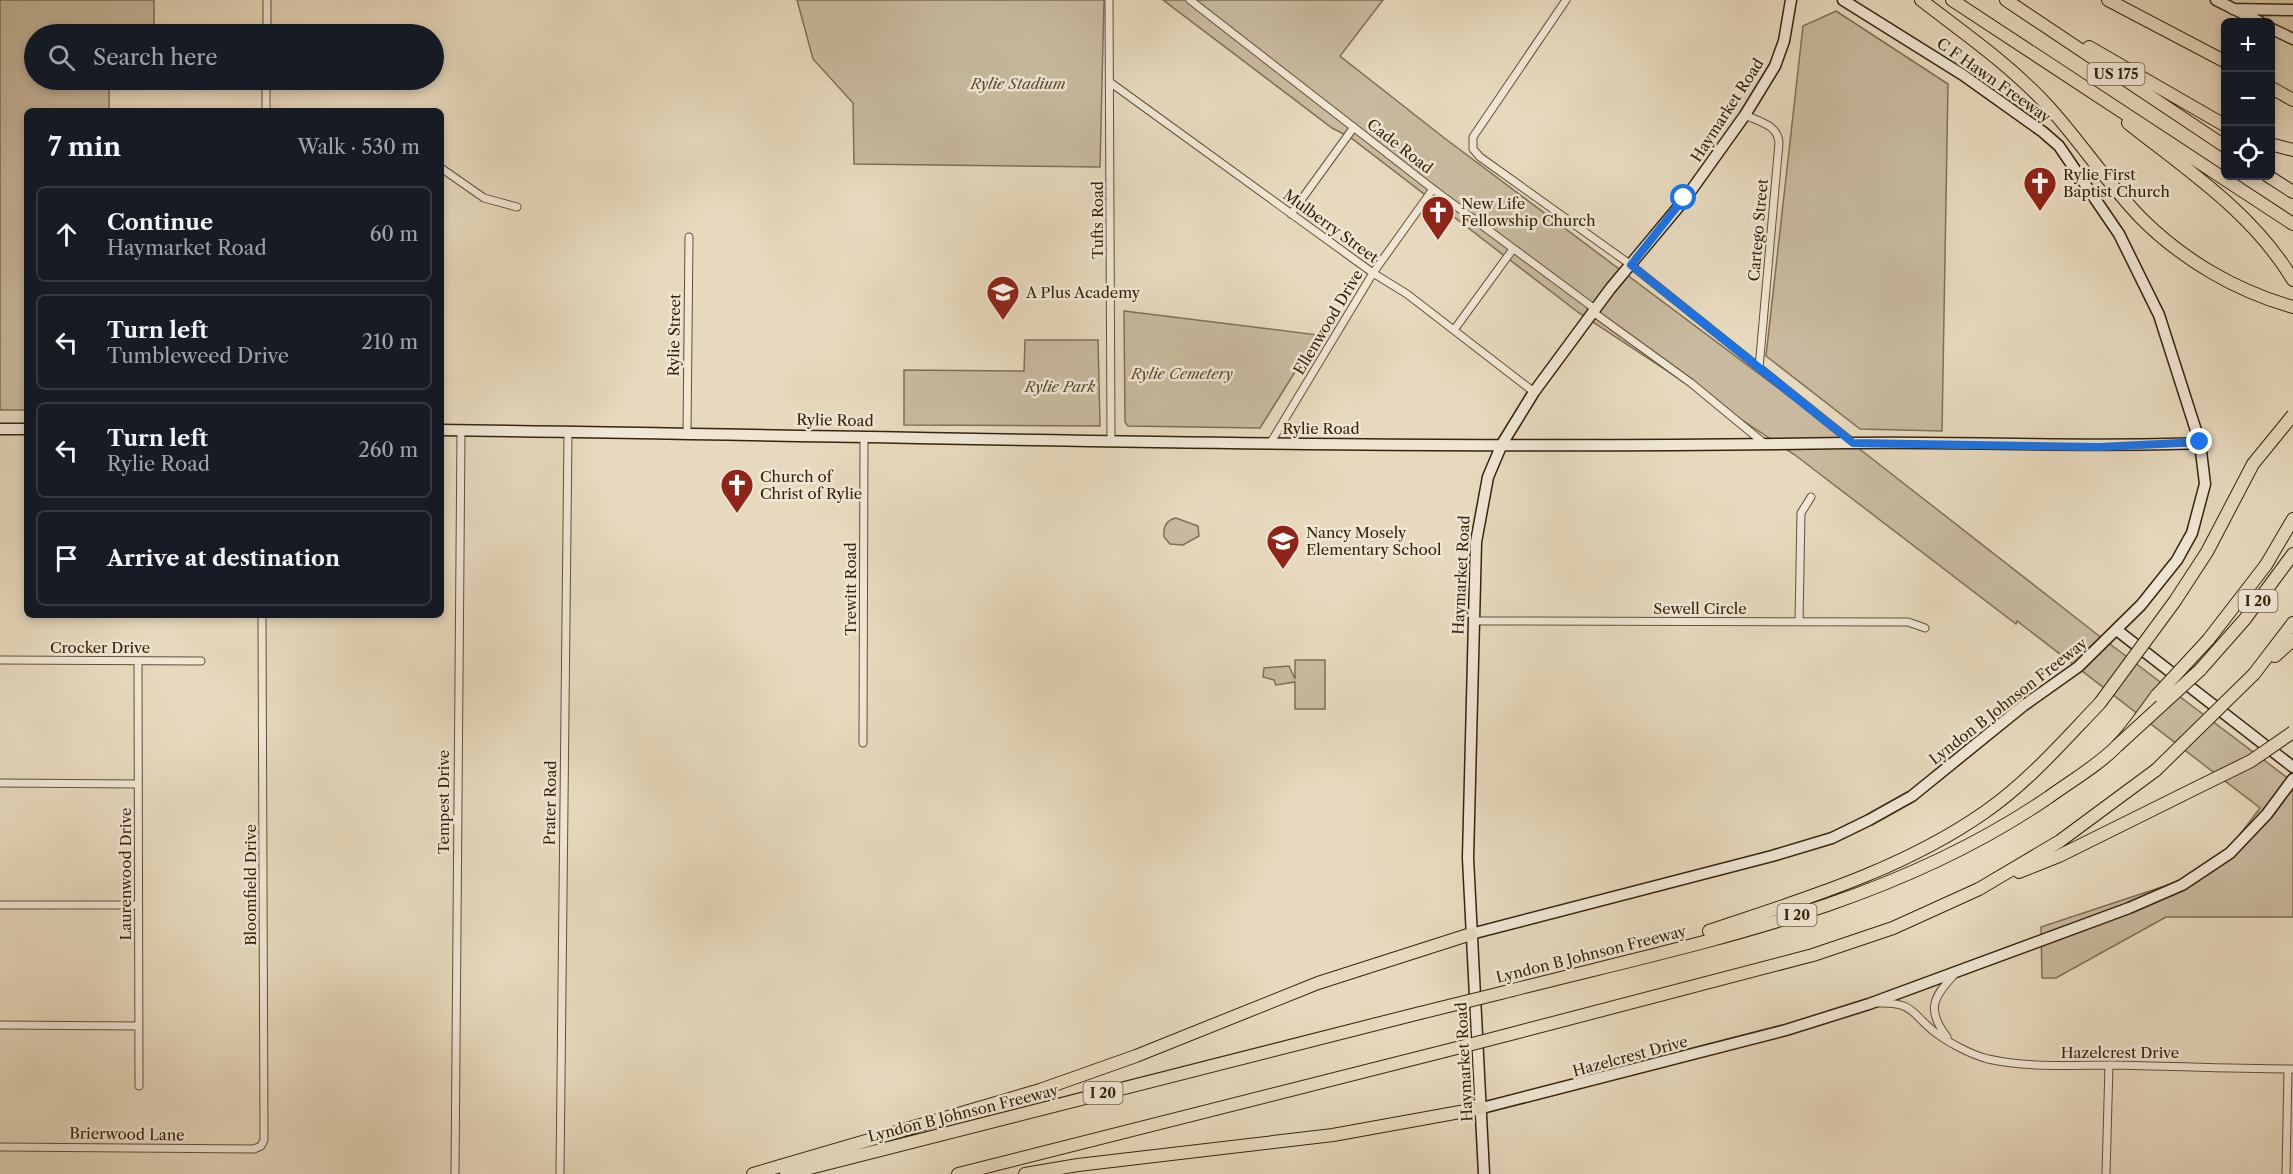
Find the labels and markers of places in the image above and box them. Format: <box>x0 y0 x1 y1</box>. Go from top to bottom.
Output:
church icon: Rylie First Baptist Church <box>2022 165 2058 212</box>
place label: Rylie First Baptist Church <box>2063 165 2170 201</box>
church icon: New Life Fellowship Church <box>1420 194 1456 241</box>
place label: New Life Fellowship Church <box>1461 194 1596 230</box>
school or university icon: A Plus Academy <box>985 274 1021 321</box>
place label: A Plus Academy <box>1025 283 1141 302</box>
church icon: Church of Christ of Rylie <box>719 467 755 514</box>
place label: Church of Christ of Rylie <box>760 467 862 503</box>
school or university icon: Nancy Mosely Elementary School <box>1265 523 1301 570</box>
place label: Nancy Mosely Elementary School <box>1306 523 1442 559</box>

